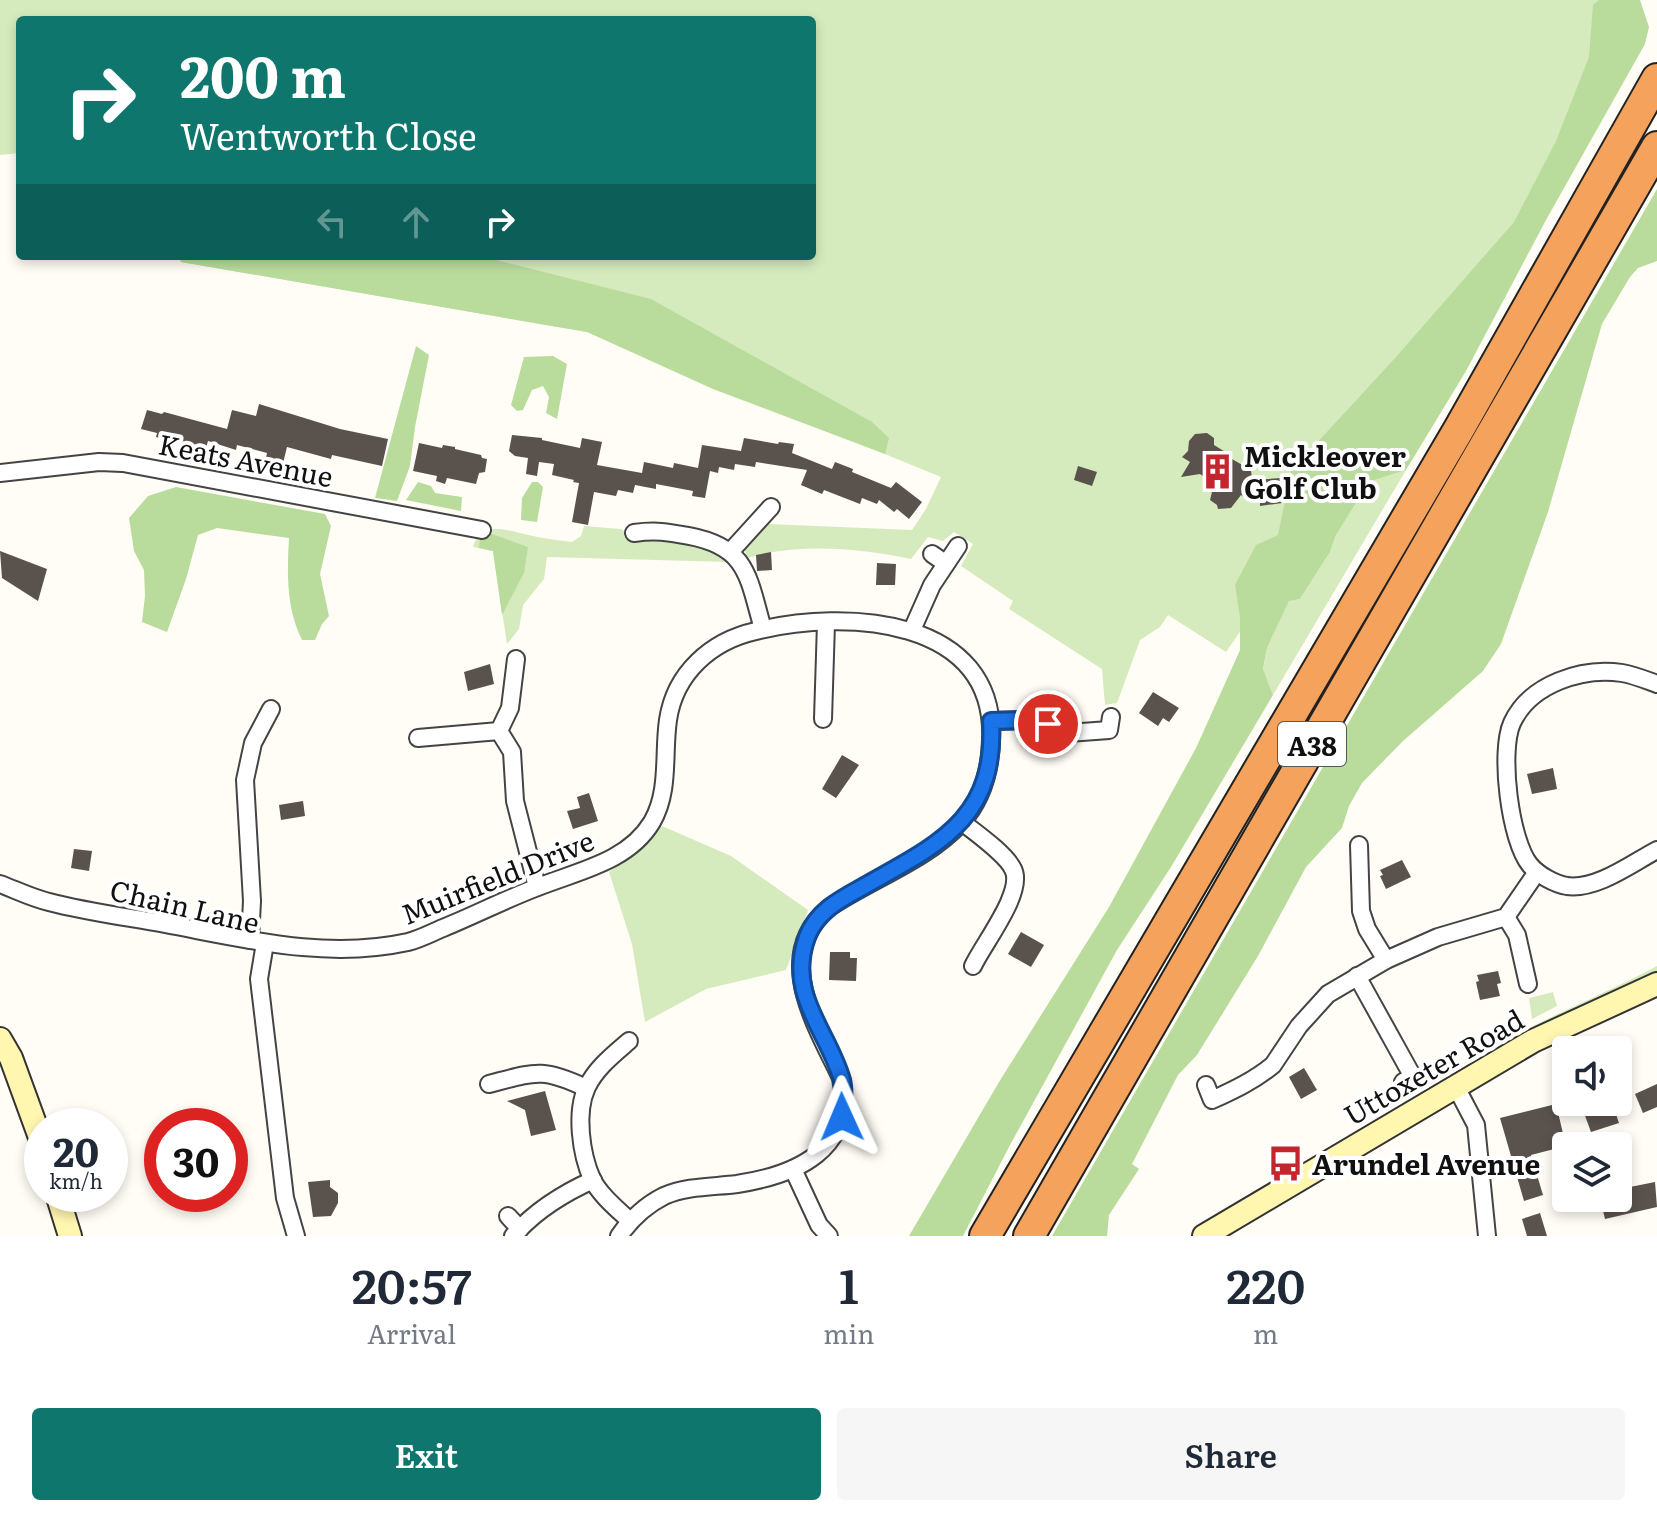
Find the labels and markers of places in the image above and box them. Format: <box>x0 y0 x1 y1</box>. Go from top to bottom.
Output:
place label: Mickleover Golf Club <box>1244 434 1406 508</box>
building icon: Mickleover Golf Club <box>1199 452 1237 490</box>
pin <box>1014 690 1082 758</box>
place label: Arundel Avenue <box>1312 1142 1540 1184</box>
bus stop icon: Arundel Avenue <box>1267 1144 1305 1182</box>

